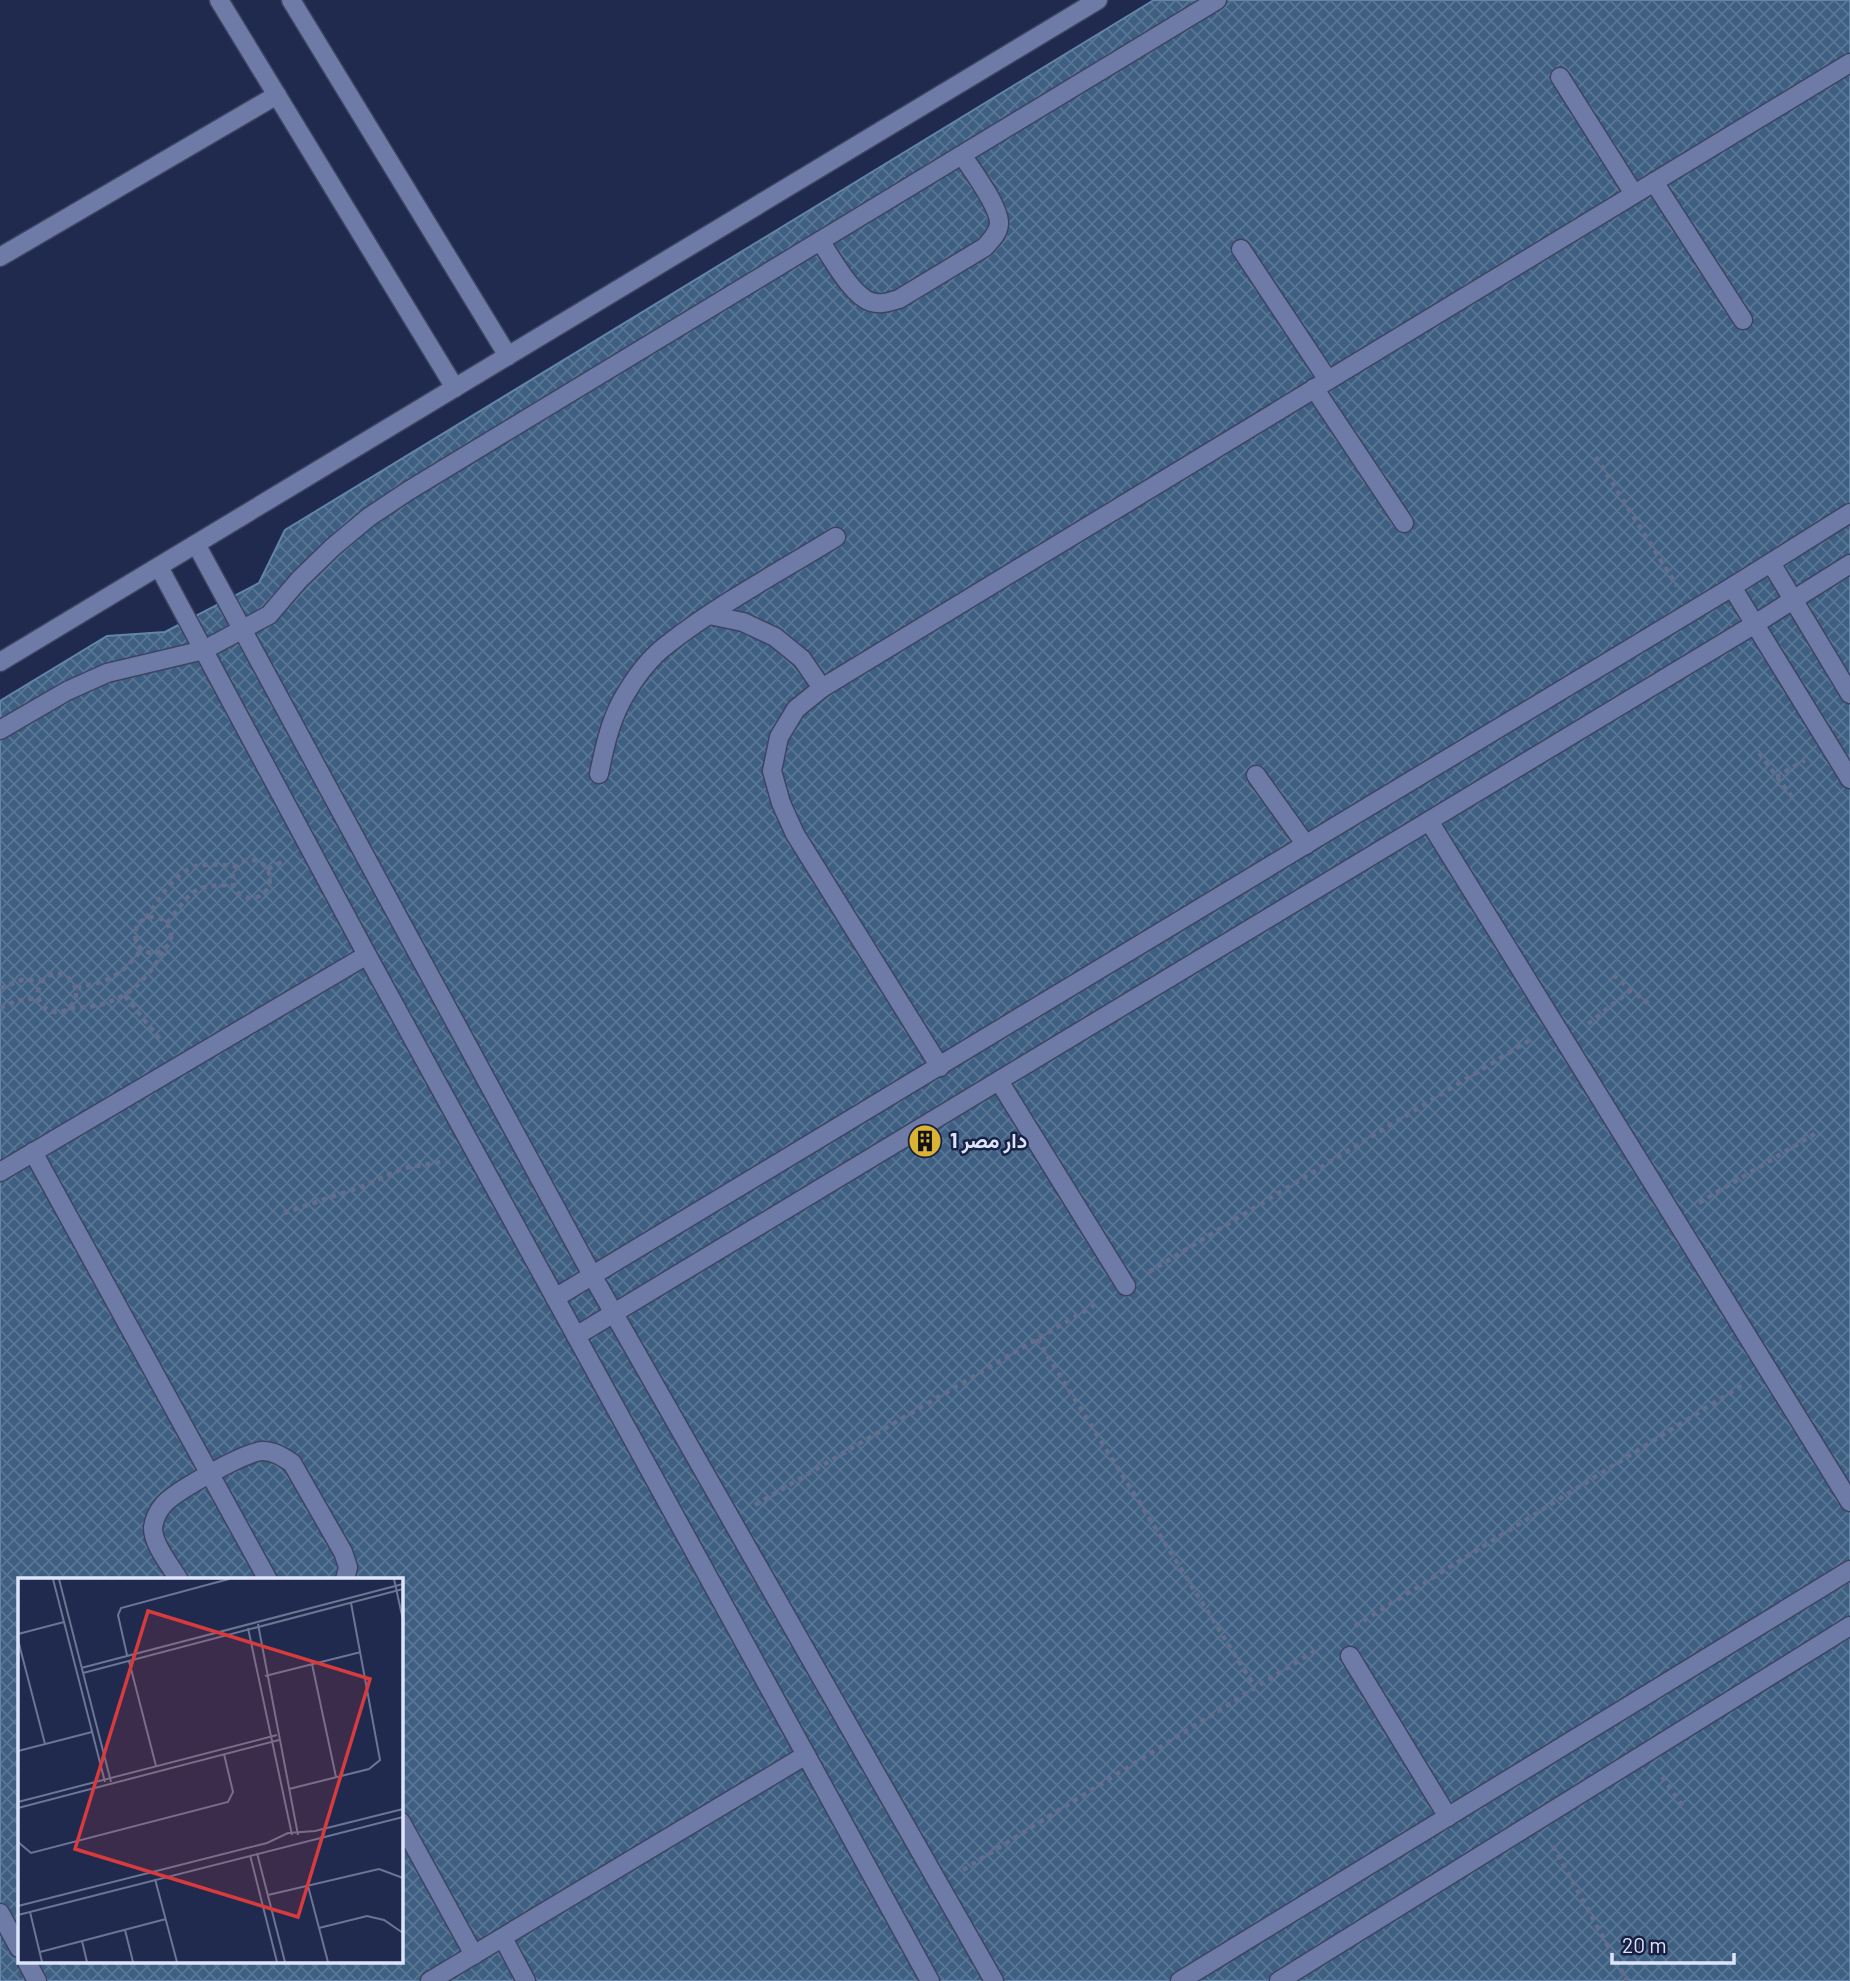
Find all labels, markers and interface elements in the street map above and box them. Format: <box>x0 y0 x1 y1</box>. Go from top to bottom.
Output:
building icon: دار مصر 1 <box>906 1122 944 1160</box>
place label: دار مصر 1 <box>950 1127 1027 1154</box>
inset map <box>18 1578 402 1964</box>
scale bar <box>1612 1922 1734 1966</box>
text: 20 m <box>1622 1932 1667 1957</box>

